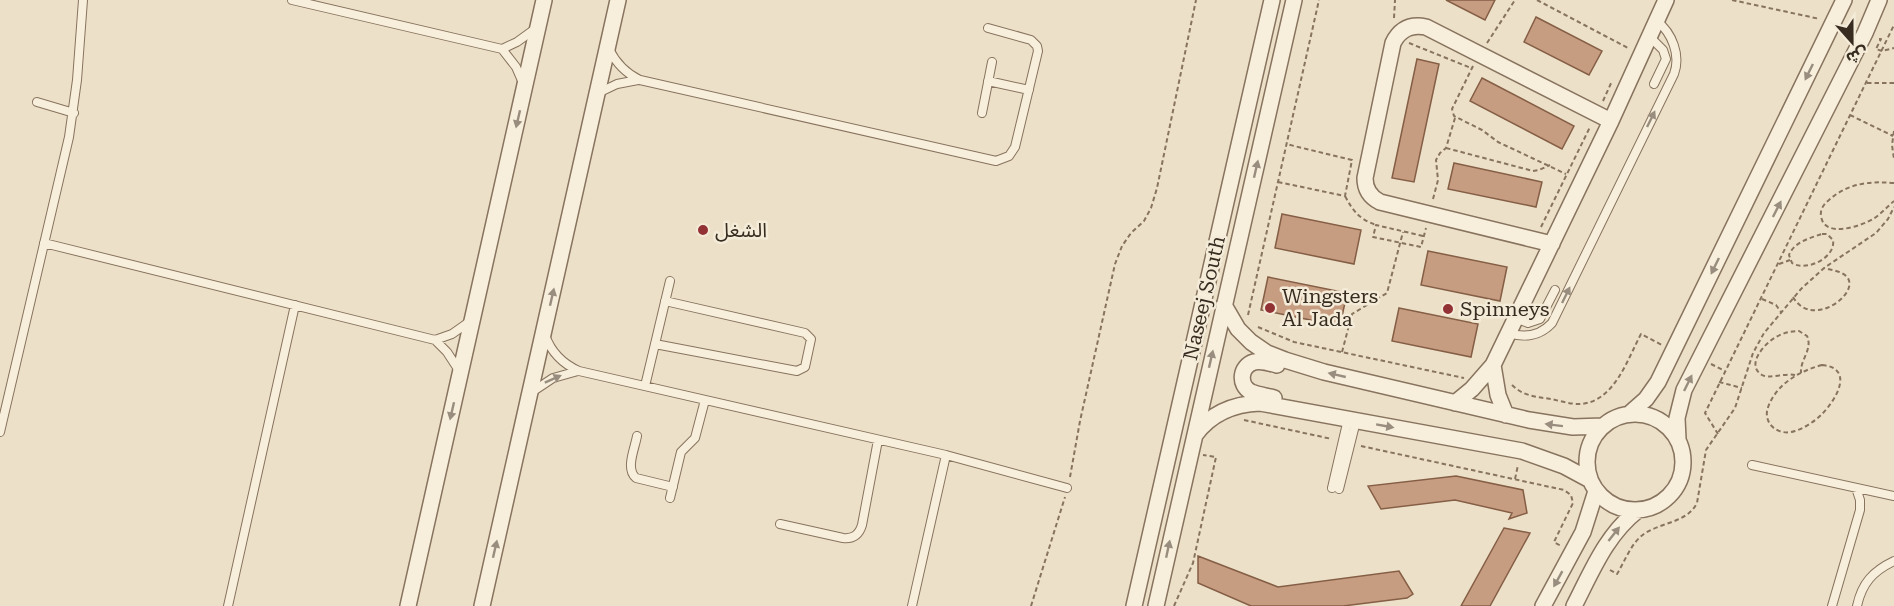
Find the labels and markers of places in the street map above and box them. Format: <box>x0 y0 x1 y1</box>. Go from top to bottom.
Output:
place label: الشغل <box>715 218 767 242</box>
marker: الشغل <box>696 223 710 237</box>
place label: Wingsters Al Jada <box>1282 284 1378 331</box>
place label: Spinneys <box>1460 297 1550 321</box>
marker: Wingsters Al Jada <box>1263 301 1277 315</box>
marker: Spinneys <box>1441 302 1455 316</box>

